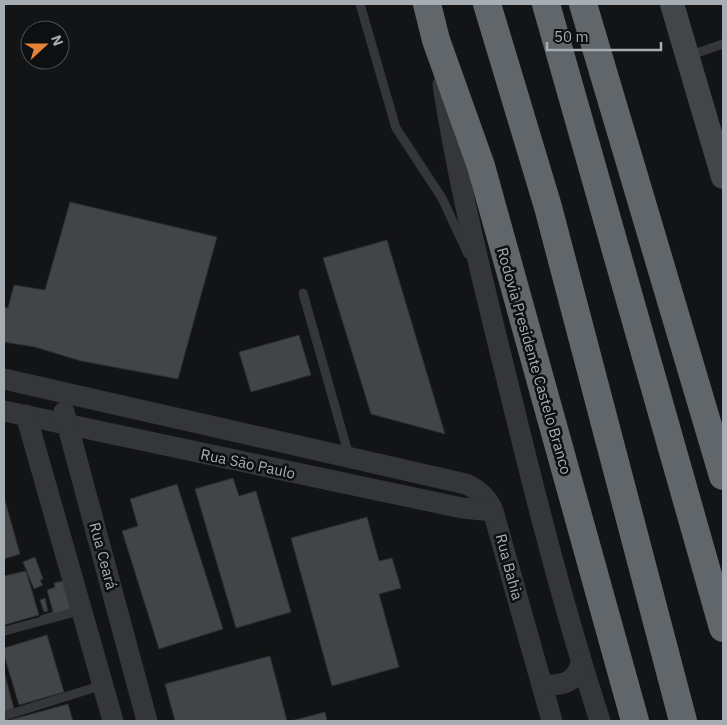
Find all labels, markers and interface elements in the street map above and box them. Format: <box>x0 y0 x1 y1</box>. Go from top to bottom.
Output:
north arrow <box>20 20 70 70</box>
scale bar <box>547 20 661 52</box>
text: 50 m <box>554 27 589 46</box>
text: N <box>47 32 67 48</box>
street label: Rodovia Presidente Castelo Branco <box>493 245 576 477</box>
street label: Rua São Paulo <box>199 444 297 483</box>
street label: Rua Ceará <box>85 520 122 592</box>
street label: Rua Bahia <box>492 532 527 602</box>

